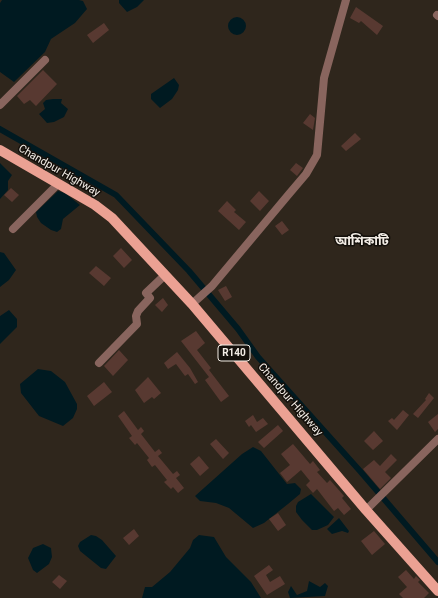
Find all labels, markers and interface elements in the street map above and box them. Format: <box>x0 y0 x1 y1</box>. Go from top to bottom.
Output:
street label: Chandpur Highway <box>16 142 102 200</box>
district label: আশিকাটি <box>335 234 389 250</box>
road number: R140 <box>218 345 250 361</box>
street label: Chandpur Highway <box>255 361 325 439</box>

